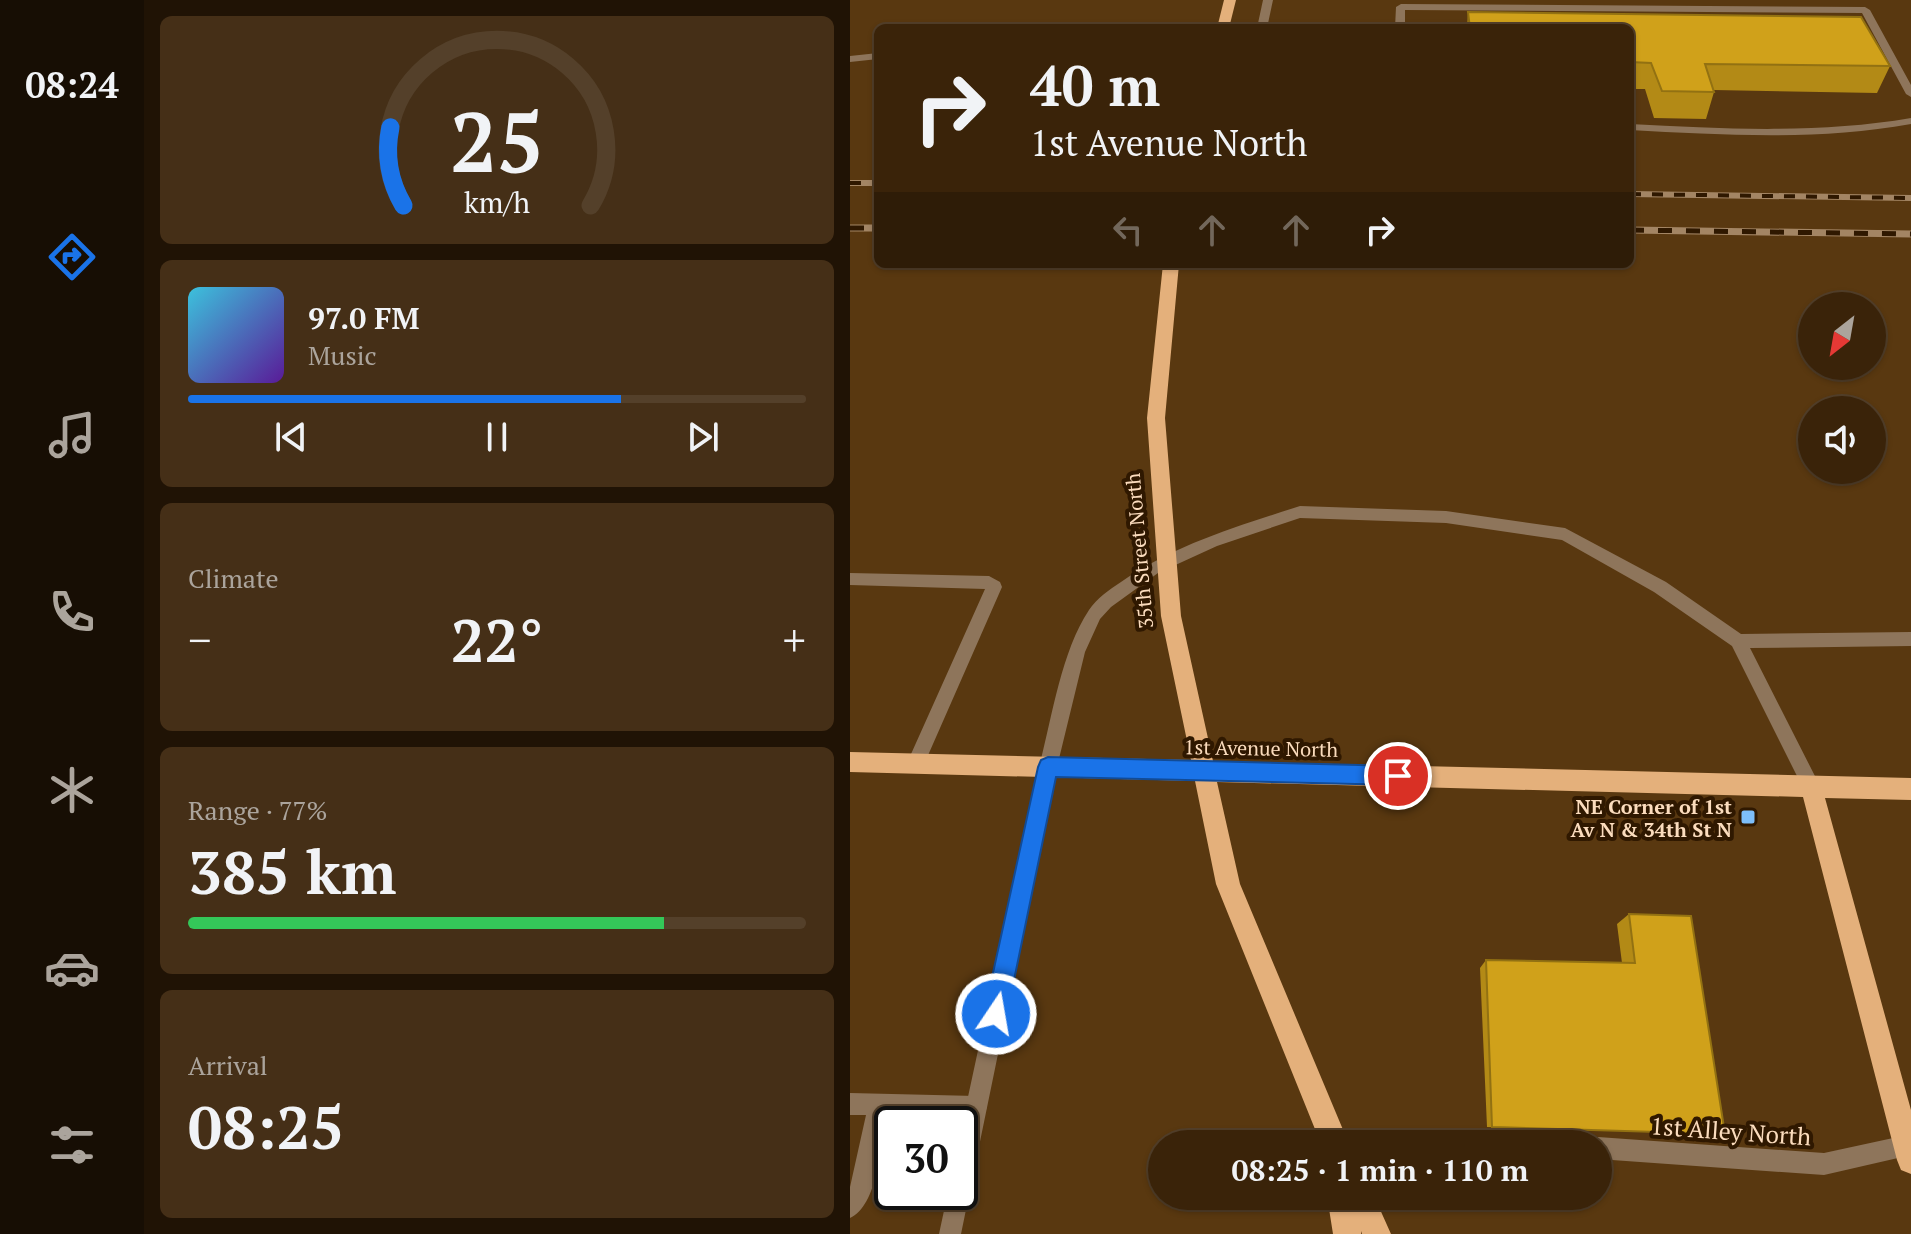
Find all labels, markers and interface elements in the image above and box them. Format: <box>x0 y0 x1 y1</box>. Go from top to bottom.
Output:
text: 40 m <box>1030 48 1160 122</box>
icon: right <box>898 56 1002 160</box>
text: 08:24 <box>25 61 119 108</box>
text: 25 <box>450 85 544 195</box>
text: 1st Avenue North <box>1030 119 1307 166</box>
text: km/h <box>464 183 530 221</box>
icon: left <box>1106 208 1150 252</box>
icon: ahead <box>1190 208 1234 252</box>
icon: ahead <box>1274 208 1318 252</box>
icon: right <box>1358 208 1402 252</box>
icon: directions <box>44 229 100 285</box>
north arrow <box>1798 292 1886 380</box>
map controls <box>1798 292 1886 484</box>
text: 97.0 FM <box>308 298 419 338</box>
text: Music <box>308 338 377 372</box>
button: sound <box>1798 396 1886 484</box>
icon: music <box>44 407 100 463</box>
icon: previous <box>269 415 313 459</box>
icon: pause <box>475 415 519 459</box>
icon: next <box>681 415 725 459</box>
street label: 35th Street North <box>1119 472 1159 630</box>
text: Climate <box>188 561 279 595</box>
icon: phone <box>44 584 100 640</box>
text: 22° <box>451 600 543 679</box>
text: − <box>188 610 211 669</box>
text: + <box>783 610 806 669</box>
street label: 1st Avenue North <box>1184 733 1339 763</box>
pin <box>1364 742 1432 810</box>
icon: arrive <box>1376 754 1420 798</box>
icon: climate <box>44 762 100 818</box>
text: Range · 77% <box>188 793 327 827</box>
place label: NE Corner of 1st Av N & 34th St N <box>1570 793 1732 843</box>
marker: NE Corner of 1st Av N & 34th St N <box>1739 808 1757 826</box>
text: 385 km <box>188 832 396 911</box>
icon: car <box>44 940 100 996</box>
position arrow <box>954 972 1038 1056</box>
text: Arrival <box>188 1048 268 1082</box>
text: 08:25 <box>188 1087 344 1166</box>
speed limit sign: 30 <box>874 1106 978 1210</box>
street label: 1st Alley North <box>1650 1109 1812 1153</box>
icon: filters <box>44 1117 100 1173</box>
text: 08:25 · 1 min · 110 m <box>1232 1150 1528 1190</box>

